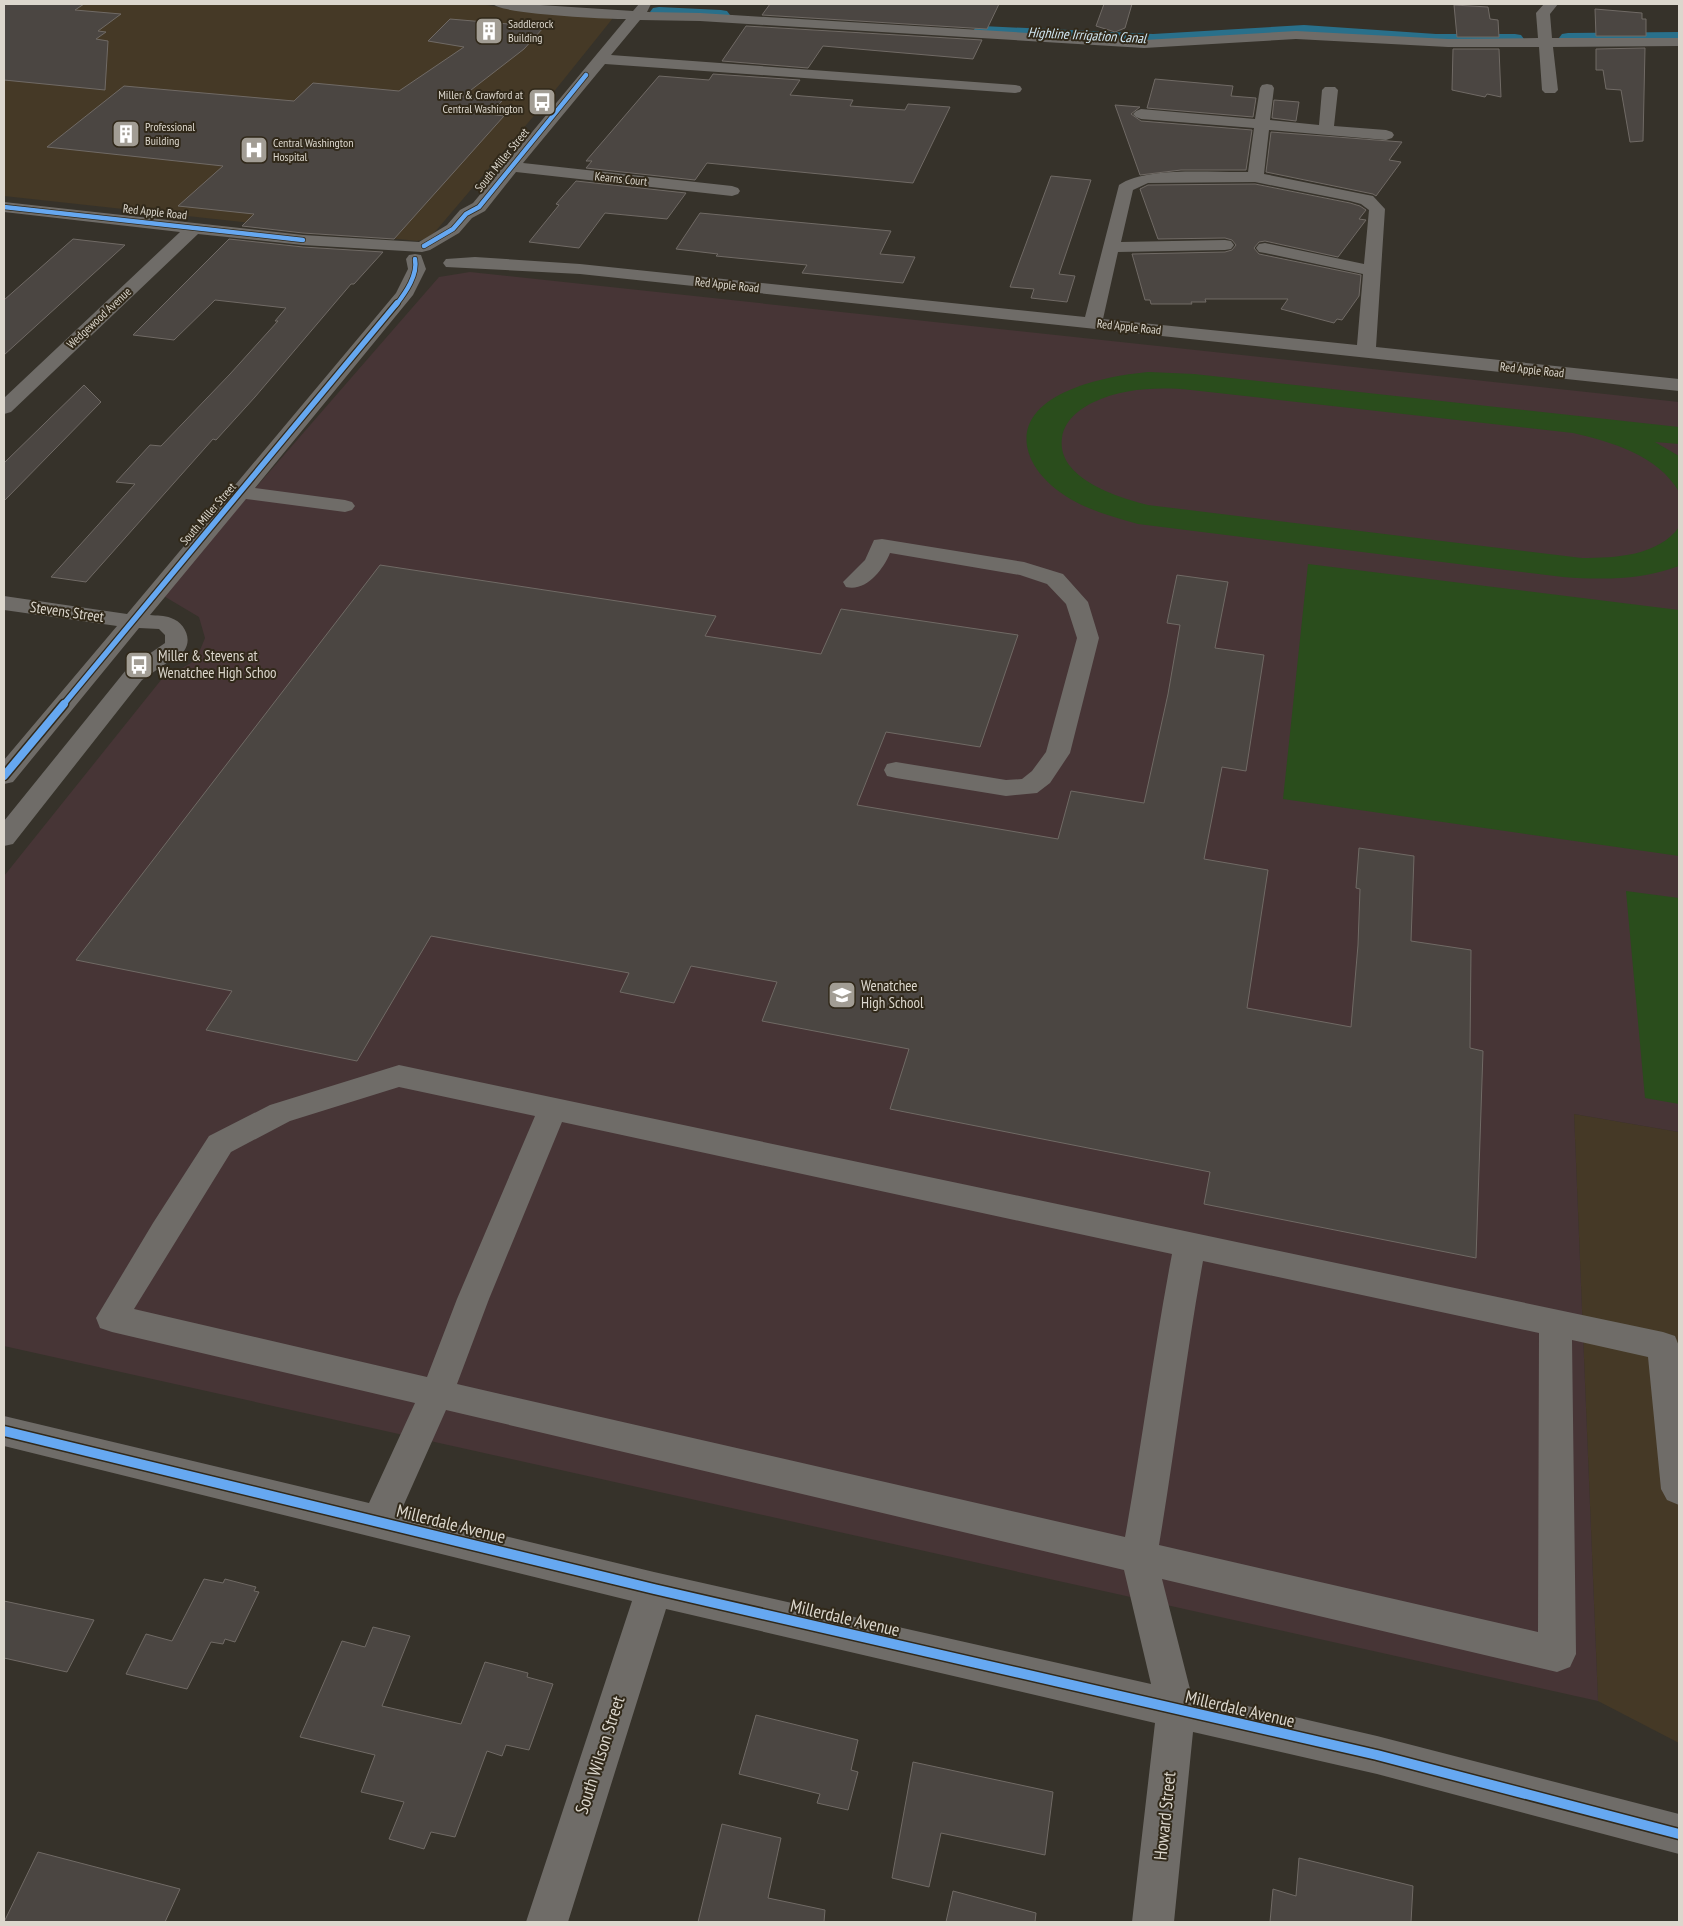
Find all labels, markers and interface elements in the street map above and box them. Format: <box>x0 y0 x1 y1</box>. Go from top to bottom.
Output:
building icon: Saddlerock Building <box>474 16 504 46</box>
place label: Saddlerock Building <box>508 16 554 45</box>
water label: Highline Irrigation Canal <box>1027 23 1148 47</box>
place label: Miller & Crawford at Central Washington <box>438 87 524 116</box>
bus stop icon: Miller & Crawford at Central Washington <box>527 87 557 117</box>
building icon: Professional Building <box>111 119 141 149</box>
place label: Professional Building <box>145 119 195 148</box>
street label: South Miller Street <box>471 124 532 195</box>
hospital icon: Central Washington Hospital <box>239 135 269 165</box>
place label: Central Washington Hospital <box>273 135 353 164</box>
street label: Kearns Court <box>594 168 649 189</box>
street label: Red Apple Road <box>122 201 188 222</box>
street label: Red Apple Road <box>694 274 760 295</box>
street label: Wedgewood Avenue <box>63 284 134 351</box>
street label: Red Apple Road <box>1096 316 1162 337</box>
street label: Red Apple Road <box>1499 359 1565 380</box>
street label: South Miller Street <box>176 479 239 548</box>
street label: Stevens Street <box>29 597 105 626</box>
place label: Miller & Stevens at Wenatchee High Schoo <box>158 646 277 682</box>
bus stop icon: Miller & Stevens at Wenatchee High Schoo <box>124 650 154 680</box>
place label: Wenatchee High School <box>861 976 924 1012</box>
school or university icon: Wenatchee High School <box>827 980 857 1010</box>
street label: Millerdale Avenue <box>394 1499 508 1548</box>
street label: Millerdale Avenue <box>788 1594 902 1641</box>
street label: Millerdale Avenue <box>1183 1685 1297 1732</box>
street label: South Wilson Street <box>570 1693 629 1817</box>
street label: Howard Street <box>1148 1771 1181 1861</box>

